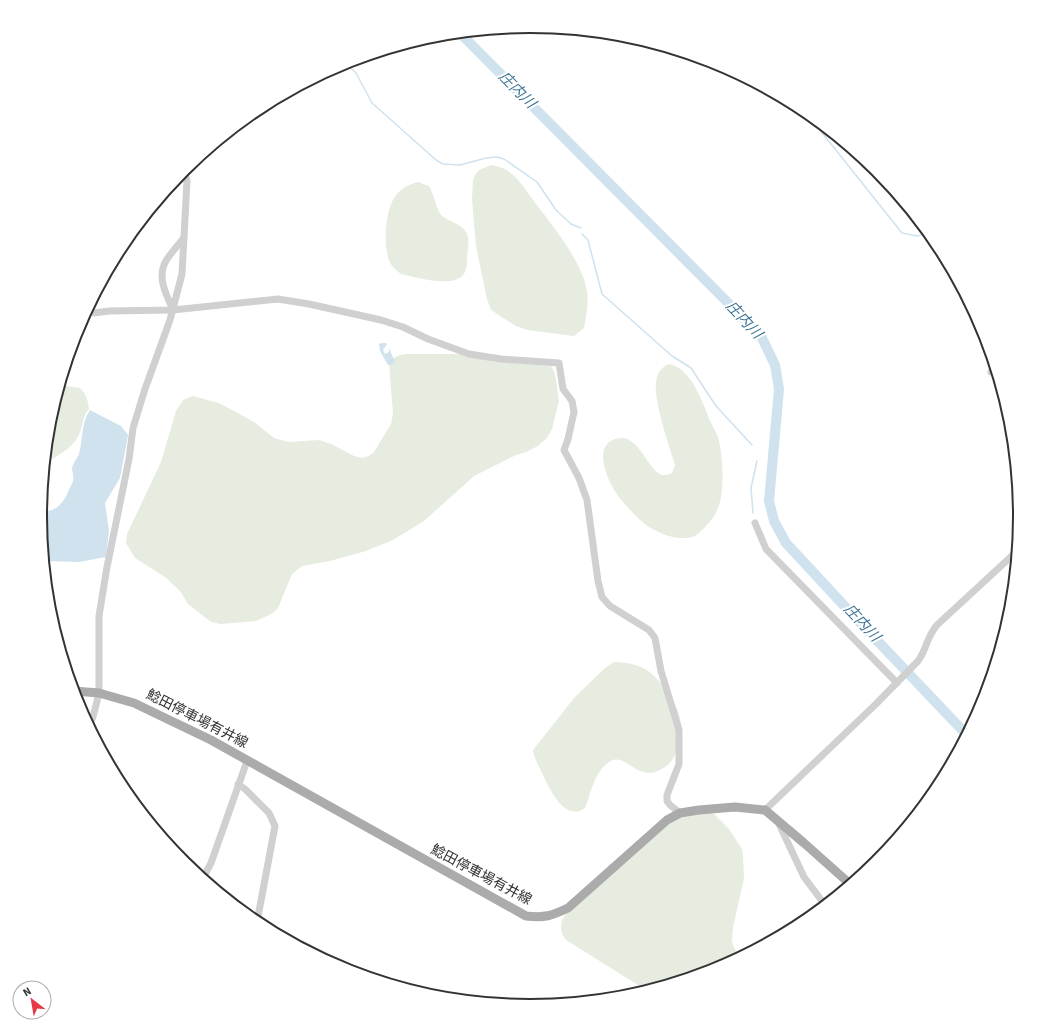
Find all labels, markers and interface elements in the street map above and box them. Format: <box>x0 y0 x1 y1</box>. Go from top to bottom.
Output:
water label: 庄内川 <box>494 67 542 115</box>
water label: 庄内川 <box>721 296 768 345</box>
water label: 庄内川 <box>839 599 886 648</box>
street label: 鯰田停車場有井線 <box>143 685 251 753</box>
street label: 鯰田停車場有井線 <box>427 840 535 910</box>
north arrow <box>12 980 52 1020</box>
text: N <box>20 984 34 1000</box>

